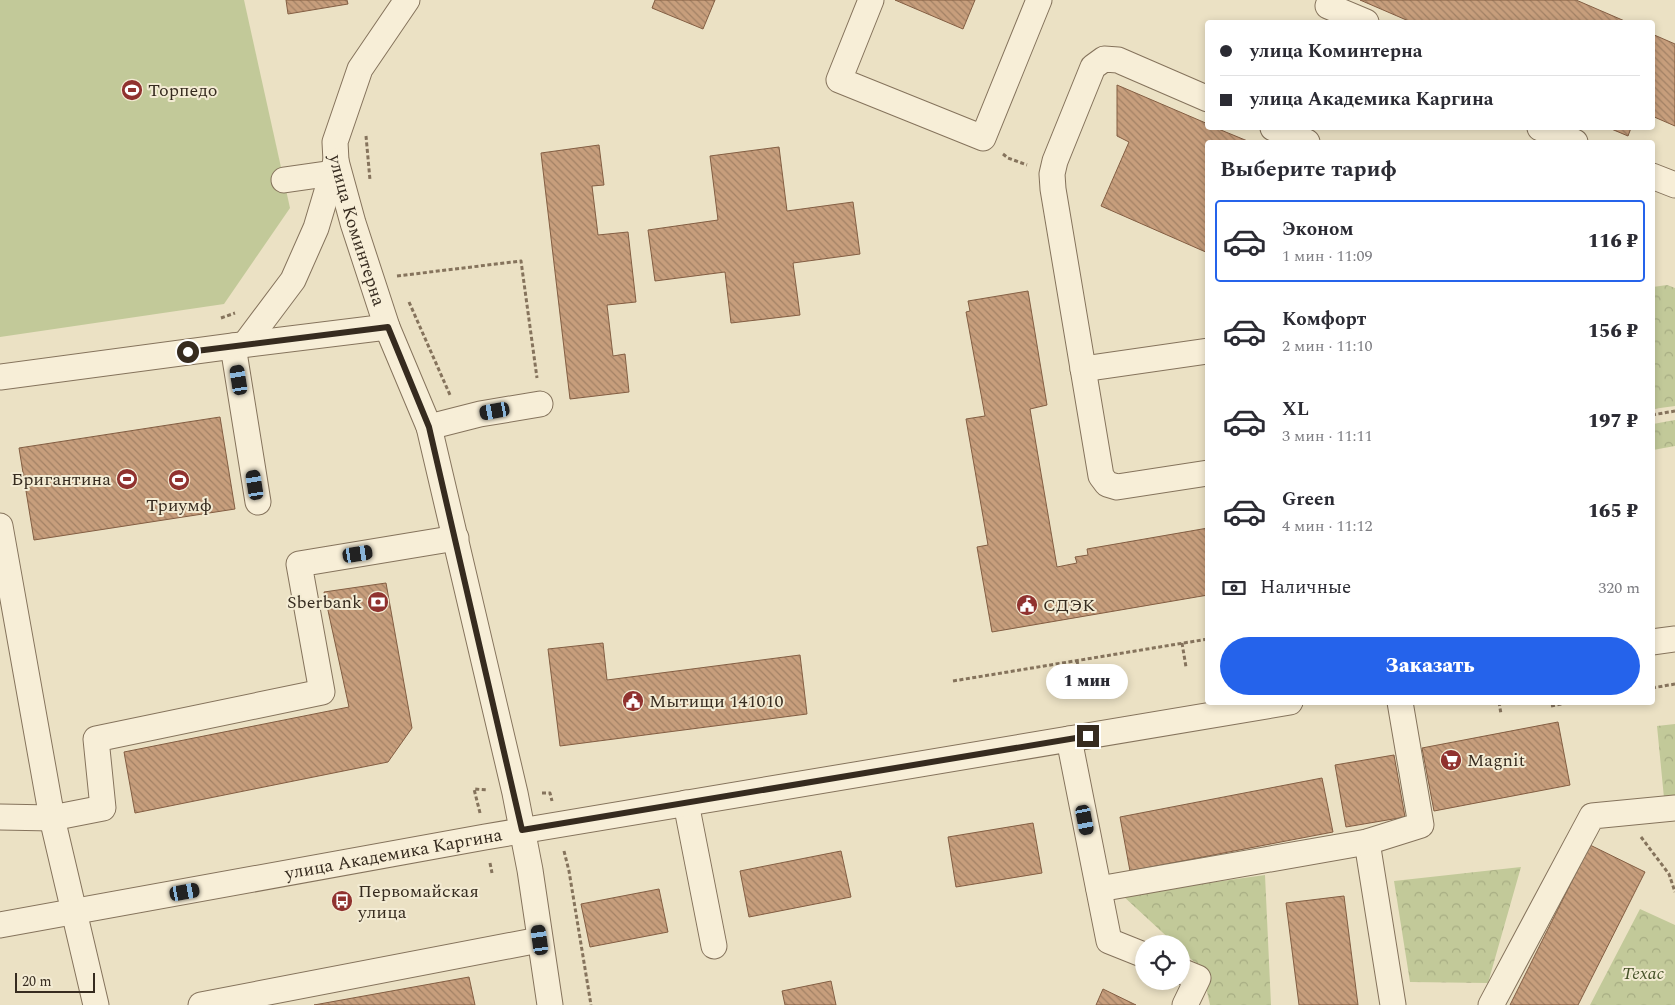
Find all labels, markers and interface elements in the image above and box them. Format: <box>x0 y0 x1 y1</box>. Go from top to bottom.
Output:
text: улица Коминтерна <box>1250 37 1423 66</box>
place label: Торпедо <box>148 77 218 104</box>
sports icon: Торпедо <box>120 78 144 102</box>
text: улица Академика Каргина <box>1250 85 1494 114</box>
street label: улица Коминтерна <box>322 153 392 310</box>
text: Выберите тариф <box>1220 153 1397 186</box>
text: Эконом <box>1282 215 1353 244</box>
icon: car <box>1222 219 1267 264</box>
text: 116 ₽ <box>1588 227 1638 256</box>
text: 1 мин · 11:09 <box>1282 244 1372 268</box>
text: Комфорт <box>1282 305 1366 334</box>
icon: car <box>1222 309 1267 354</box>
text: 156 ₽ <box>1588 317 1638 346</box>
text: 2 мин · 11:10 <box>1282 334 1372 358</box>
route start <box>177 341 199 363</box>
car <box>229 364 248 396</box>
text: XL <box>1282 395 1309 424</box>
icon: car <box>1222 399 1267 444</box>
car <box>478 401 511 421</box>
text: 197 ₽ <box>1588 407 1638 436</box>
text: 3 мин · 11:11 <box>1282 424 1372 448</box>
place label: Бригантина <box>11 466 111 493</box>
sports icon: Бригантина <box>115 467 139 491</box>
sports icon: Триумф <box>167 468 191 492</box>
car <box>245 469 264 501</box>
text: Green <box>1282 485 1335 514</box>
icon: car <box>1222 489 1267 534</box>
place label: Триумф <box>146 492 212 519</box>
text: 165 ₽ <box>1588 497 1638 526</box>
text: 4 мин · 11:12 <box>1282 514 1372 538</box>
car <box>342 544 373 564</box>
text: Наличные <box>1260 573 1351 602</box>
icon: cash <box>1220 574 1248 602</box>
text: 320 m <box>1598 576 1640 600</box>
place label: Sberbank <box>287 589 362 616</box>
bank icon: Sberbank <box>366 590 390 614</box>
place label: СДЭК <box>1043 592 1095 619</box>
public building icon: СДЭК <box>1015 593 1039 617</box>
button: Заказать <box>1220 637 1640 695</box>
callout: 1 мин <box>1047 664 1129 698</box>
text: 1 мин <box>1064 669 1110 693</box>
place label: Мытищи 141010 <box>649 688 783 715</box>
public building icon: Мытищи 141010 <box>621 689 645 713</box>
route end <box>1077 725 1099 747</box>
place label: Magnit <box>1467 747 1525 774</box>
supermarket icon: Magnit <box>1439 748 1463 772</box>
car <box>1074 804 1095 836</box>
street label: улица Академика Каргина <box>282 821 505 887</box>
place label: Первомайская улица <box>357 878 479 926</box>
car <box>168 882 201 902</box>
bus stop icon: Первомайская улица <box>330 889 354 913</box>
car <box>530 924 549 956</box>
map controls <box>1135 935 1190 990</box>
button: locate <box>1135 935 1190 990</box>
park label: Техас <box>1622 960 1664 987</box>
scale bar <box>15 970 95 993</box>
text: 20 m <box>22 971 52 992</box>

